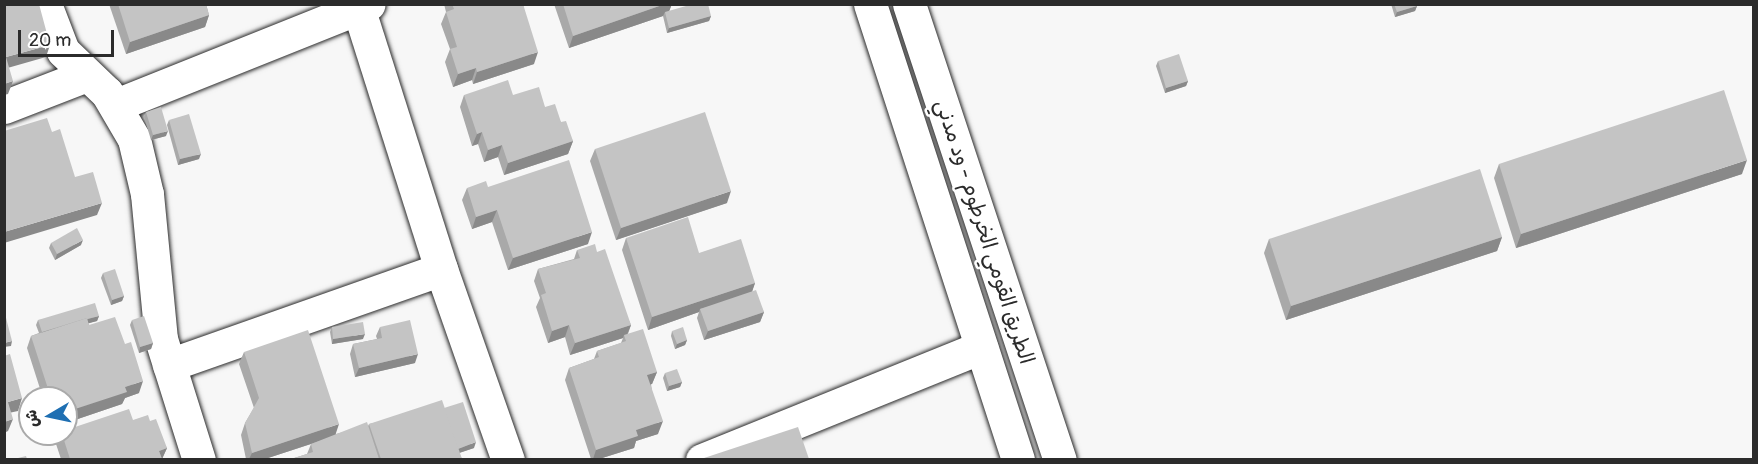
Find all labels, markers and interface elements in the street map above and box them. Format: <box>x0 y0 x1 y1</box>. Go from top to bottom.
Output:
scale bar <box>21 18 117 56</box>
text: 20 m <box>29 29 71 52</box>
street label: الطريق القومي الخرطوم - ود مدني <box>929 97 1039 367</box>
north arrow <box>18 386 78 446</box>
text: ش <box>21 408 43 429</box>

